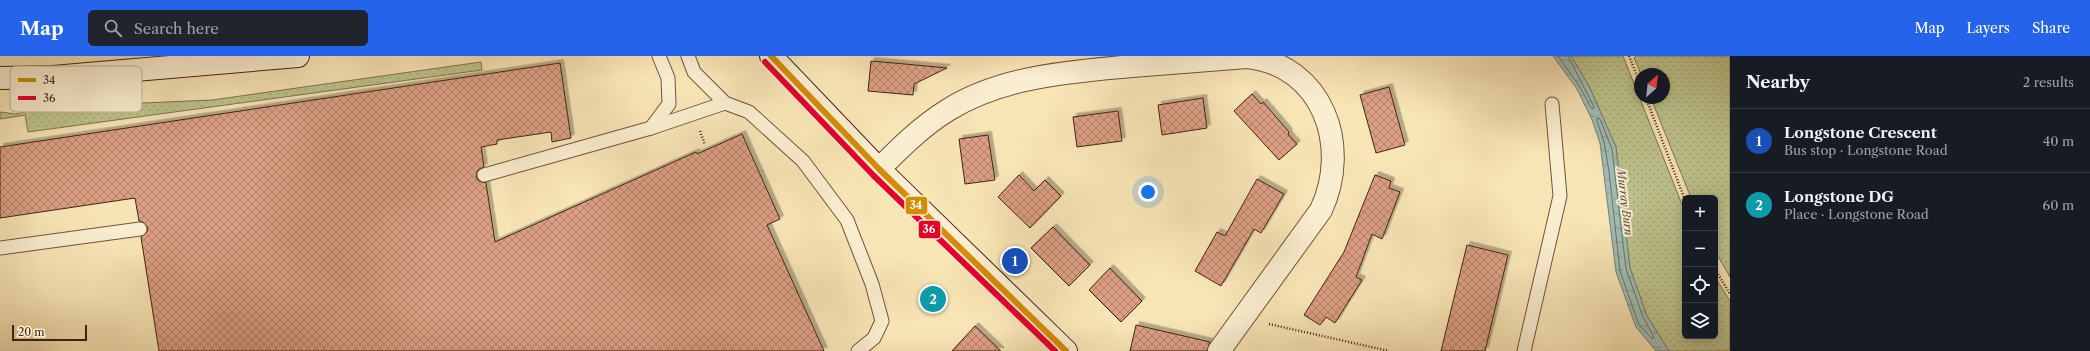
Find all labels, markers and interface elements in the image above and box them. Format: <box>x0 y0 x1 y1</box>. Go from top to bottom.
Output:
search box <box>88 10 368 46</box>
text: Map <box>20 17 64 40</box>
icon: search <box>102 17 124 39</box>
text: Search here <box>134 19 219 38</box>
text: Map <box>1914 19 1944 37</box>
text: Layers <box>1966 19 2010 37</box>
text: Share <box>2032 19 2070 37</box>
legend <box>10 66 142 112</box>
north arrow <box>1634 68 1670 104</box>
text: Nearby <box>1746 72 1810 92</box>
text: 34 <box>43 73 55 87</box>
text: 2 results <box>2023 74 2074 90</box>
text: 36 <box>43 91 56 105</box>
text: Longstone Crescent <box>1784 123 1937 142</box>
text: 1 <box>1756 133 1762 149</box>
text: 40 m <box>2043 133 2074 149</box>
text: Bus stop · Longstone Road <box>1784 142 1948 158</box>
water label: Murray Burn <box>1614 166 1636 237</box>
your location <box>1138 182 1158 202</box>
text: Longstone DG <box>1784 187 1894 206</box>
map controls <box>1682 195 1718 339</box>
button: + <box>1682 195 1718 231</box>
line badge: 34 <box>905 196 928 215</box>
text: 2 <box>1755 197 1763 213</box>
text: 60 m <box>2043 197 2074 213</box>
text: 34 <box>910 198 923 212</box>
text: Place · Longstone Road <box>1784 206 1929 222</box>
line badge: 36 <box>918 220 941 239</box>
text: 36 <box>923 222 936 236</box>
button: − <box>1682 231 1718 267</box>
pin: 1 <box>1002 246 1028 276</box>
button: locate <box>1682 267 1718 303</box>
pin: 2 <box>920 284 946 314</box>
button: layers <box>1682 303 1718 339</box>
scale bar <box>12 323 87 342</box>
text: 20 m <box>18 325 44 339</box>

